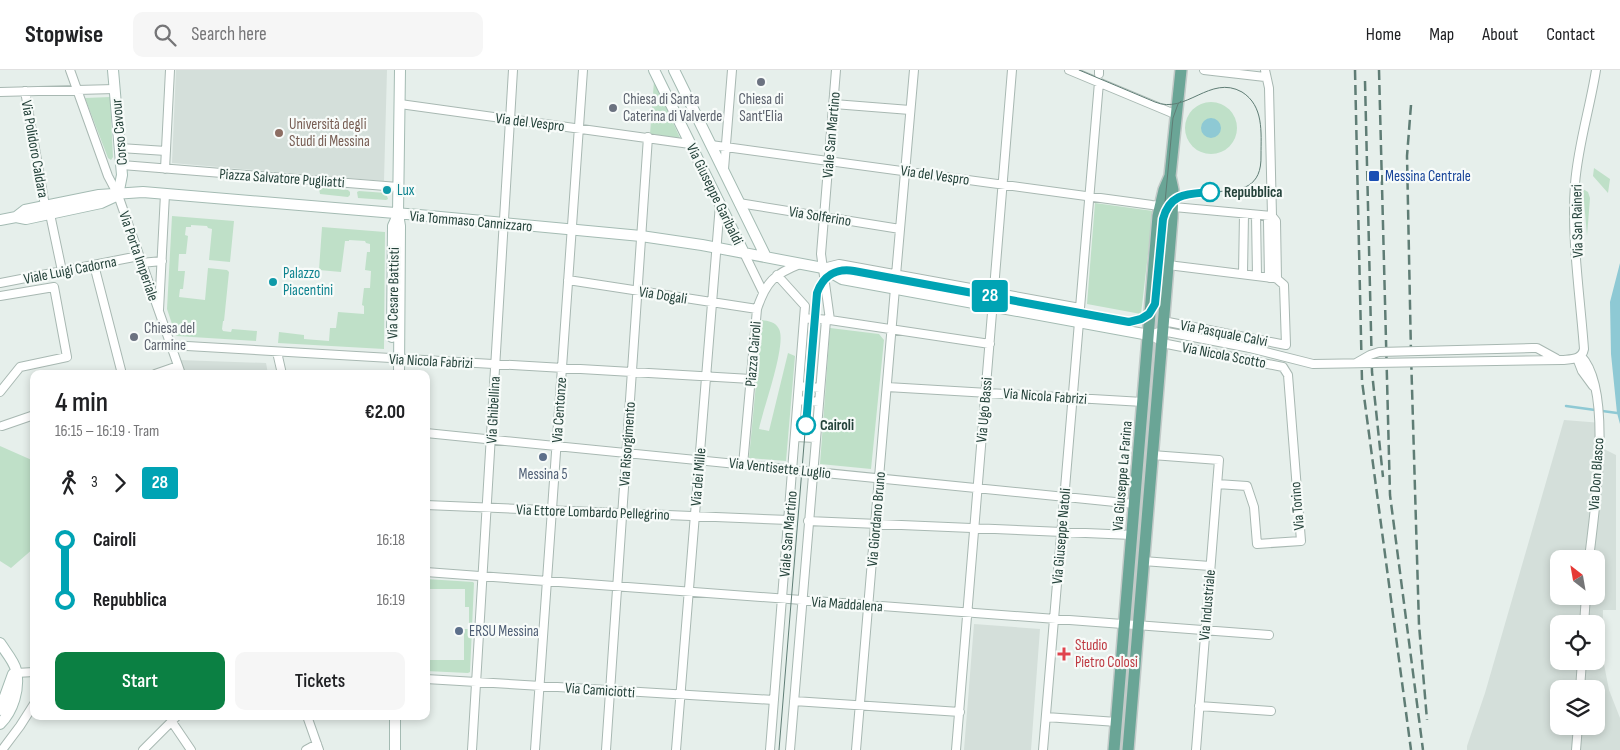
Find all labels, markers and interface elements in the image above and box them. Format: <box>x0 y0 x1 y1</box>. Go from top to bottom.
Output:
search box <box>133 12 483 57</box>
text: Stopwise <box>25 20 103 49</box>
icon: search <box>151 21 179 49</box>
text: Search here <box>191 23 267 46</box>
text: Home <box>1366 24 1401 45</box>
text: Map <box>1429 24 1454 45</box>
text: About <box>1482 24 1518 45</box>
text: Contact <box>1546 24 1595 45</box>
marker: Chiesa di Sant'Elia <box>755 76 767 88</box>
place label: Chiesa di Santa Caterina di Valverde <box>623 90 722 126</box>
place label: Chiesa di Sant'Elia <box>738 90 784 126</box>
street label: Viale San Martino <box>818 91 845 179</box>
street label: Corso Cavour <box>107 97 132 166</box>
street label: Via Polidoro Caldara <box>17 99 52 200</box>
marker: Chiesa di Santa Caterina di Valverde <box>607 102 619 114</box>
street label: Via del Vespro <box>494 109 566 136</box>
place label: Università degli Studi di Messina <box>289 115 370 151</box>
marker: Università degli Studi di Messina <box>273 127 285 139</box>
street label: Via Giuseppe Garibaldi <box>682 140 747 248</box>
street label: Via del Vespro <box>899 161 971 190</box>
street label: Piazza Salvatore Pugliatti <box>219 165 345 192</box>
place label: Messina Centrale <box>1385 167 1471 186</box>
marker: Messina Centrale <box>1367 169 1381 183</box>
place label: Lux <box>397 181 415 200</box>
marker: Repubblica <box>1200 182 1220 202</box>
place label: Repubblica <box>1224 183 1282 202</box>
marker: Lux <box>381 184 393 196</box>
street label: Via San Raineri <box>1567 184 1588 258</box>
street label: Via Solferino <box>787 202 852 231</box>
street label: Via Tommaso Cannizzaro <box>409 207 533 236</box>
street label: Via Porta Imperiale <box>114 209 163 304</box>
street label: Via Cesare Battisti <box>383 247 404 339</box>
street label: Viale Luigi Cadorna <box>22 252 118 289</box>
place label: Palazzo Piacentini <box>283 264 333 300</box>
marker: Palazzo Piacentini <box>267 276 279 288</box>
line badge: 28 <box>968 280 1012 312</box>
street label: Via Dogali <box>637 282 689 309</box>
text: 28 <box>982 285 998 306</box>
street label: Via Pasquale Calvi <box>1179 316 1269 351</box>
place label: Chiesa del Carmine <box>144 319 195 355</box>
street label: Piazza Cairoli <box>741 320 766 388</box>
marker: Chiesa del Carmine <box>128 331 140 343</box>
street label: Via Nicola Scotto <box>1180 338 1267 373</box>
street label: Via Nicola Fabrizi <box>389 350 474 373</box>
street label: Via Ghibellina <box>482 376 505 444</box>
street label: Via Ugo Bassi <box>972 376 997 444</box>
street label: Via Centonze <box>548 377 571 443</box>
street label: Via Nicola Fabrizi <box>1002 384 1088 409</box>
text: 4 min <box>55 386 108 419</box>
text: €2.00 <box>365 401 405 424</box>
street label: Via Risorgimento <box>615 401 640 487</box>
marker: Cairoli <box>796 415 816 435</box>
place label: Cairoli <box>820 416 854 435</box>
street label: Via Giuseppe La Farina <box>1108 420 1137 532</box>
text: 16:15 – 16:19 · Tram <box>55 422 159 441</box>
street label: Via Don Blasco <box>1584 437 1609 511</box>
street label: Via dei Mille <box>686 447 711 507</box>
marker: Messina 5 <box>537 451 549 463</box>
street label: Via Ventisette Luglio <box>728 454 832 483</box>
place label: Messina 5 <box>519 465 567 484</box>
icon: walk <box>55 469 83 497</box>
icon: forward <box>106 469 134 497</box>
street label: Via Giordano Bruno <box>863 471 890 567</box>
text: 28 <box>152 472 168 493</box>
text: 3 <box>91 473 98 492</box>
street label: Via Torino <box>1286 481 1309 531</box>
street label: Via Giuseppe Natoli <box>1048 487 1075 585</box>
street label: Viale San Martino <box>775 490 802 578</box>
street label: Via Ettore Lombardo Pellegrino <box>516 500 670 525</box>
text: Cairoli <box>93 529 136 552</box>
text: 16:18 <box>377 531 405 550</box>
north arrow <box>1550 550 1605 605</box>
map controls <box>1550 550 1605 735</box>
street label: Via Industriale <box>1195 569 1220 641</box>
text: Repubblica <box>93 589 167 612</box>
text: 16:19 <box>377 591 405 610</box>
street label: Via Maddalena <box>811 593 884 616</box>
button: locate <box>1550 615 1605 670</box>
place label: ERSU Messina <box>469 622 539 641</box>
marker: ERSU Messina <box>453 625 465 637</box>
place label: Studio Pietro Colosi <box>1075 636 1138 672</box>
marker: Studio Pietro Colosi <box>1057 647 1071 661</box>
button: Start <box>55 652 225 710</box>
button: Tickets <box>235 652 405 710</box>
street label: Via Camiciotti <box>564 679 636 702</box>
button: layers <box>1550 680 1605 735</box>

